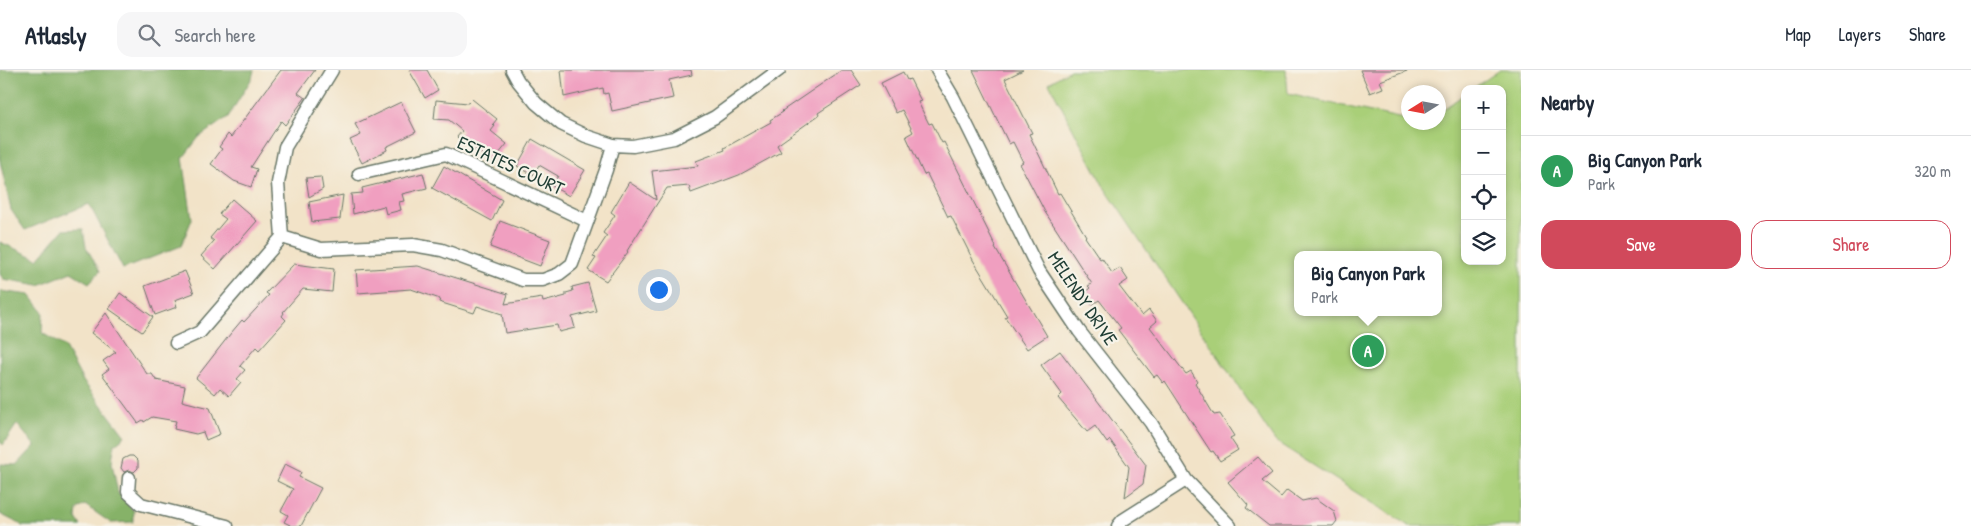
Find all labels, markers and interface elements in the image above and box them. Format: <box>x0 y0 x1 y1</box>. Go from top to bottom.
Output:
search box <box>117 12 467 57</box>
text: Atlasly <box>25 19 87 51</box>
icon: search <box>135 21 163 49</box>
text: Search here <box>175 22 256 48</box>
text: Map <box>1785 22 1811 47</box>
text: Layers <box>1839 22 1881 47</box>
text: Share <box>1909 22 1946 47</box>
north arrow <box>1401 85 1446 130</box>
map controls <box>1461 85 1506 265</box>
button: + <box>1461 85 1506 130</box>
text: Nearby <box>1541 88 1594 117</box>
street label: ESTATES COURT <box>454 129 569 201</box>
button: − <box>1461 130 1506 175</box>
text: Big Canyon Park <box>1588 147 1702 173</box>
text: A <box>1553 160 1561 182</box>
text: 320 m <box>1915 160 1951 182</box>
text: Park <box>1588 173 1615 195</box>
button: locate <box>1461 175 1506 220</box>
button: layers <box>1461 220 1506 265</box>
button: Save <box>1541 220 1741 269</box>
button: Share <box>1751 220 1951 269</box>
street label: MELENDY DRIVE <box>1042 246 1124 351</box>
popup <box>1294 251 1442 316</box>
text: Big Canyon Park <box>1311 260 1425 286</box>
your location <box>646 277 672 303</box>
text: Park <box>1311 286 1338 308</box>
pin: A <box>1352 332 1384 370</box>

